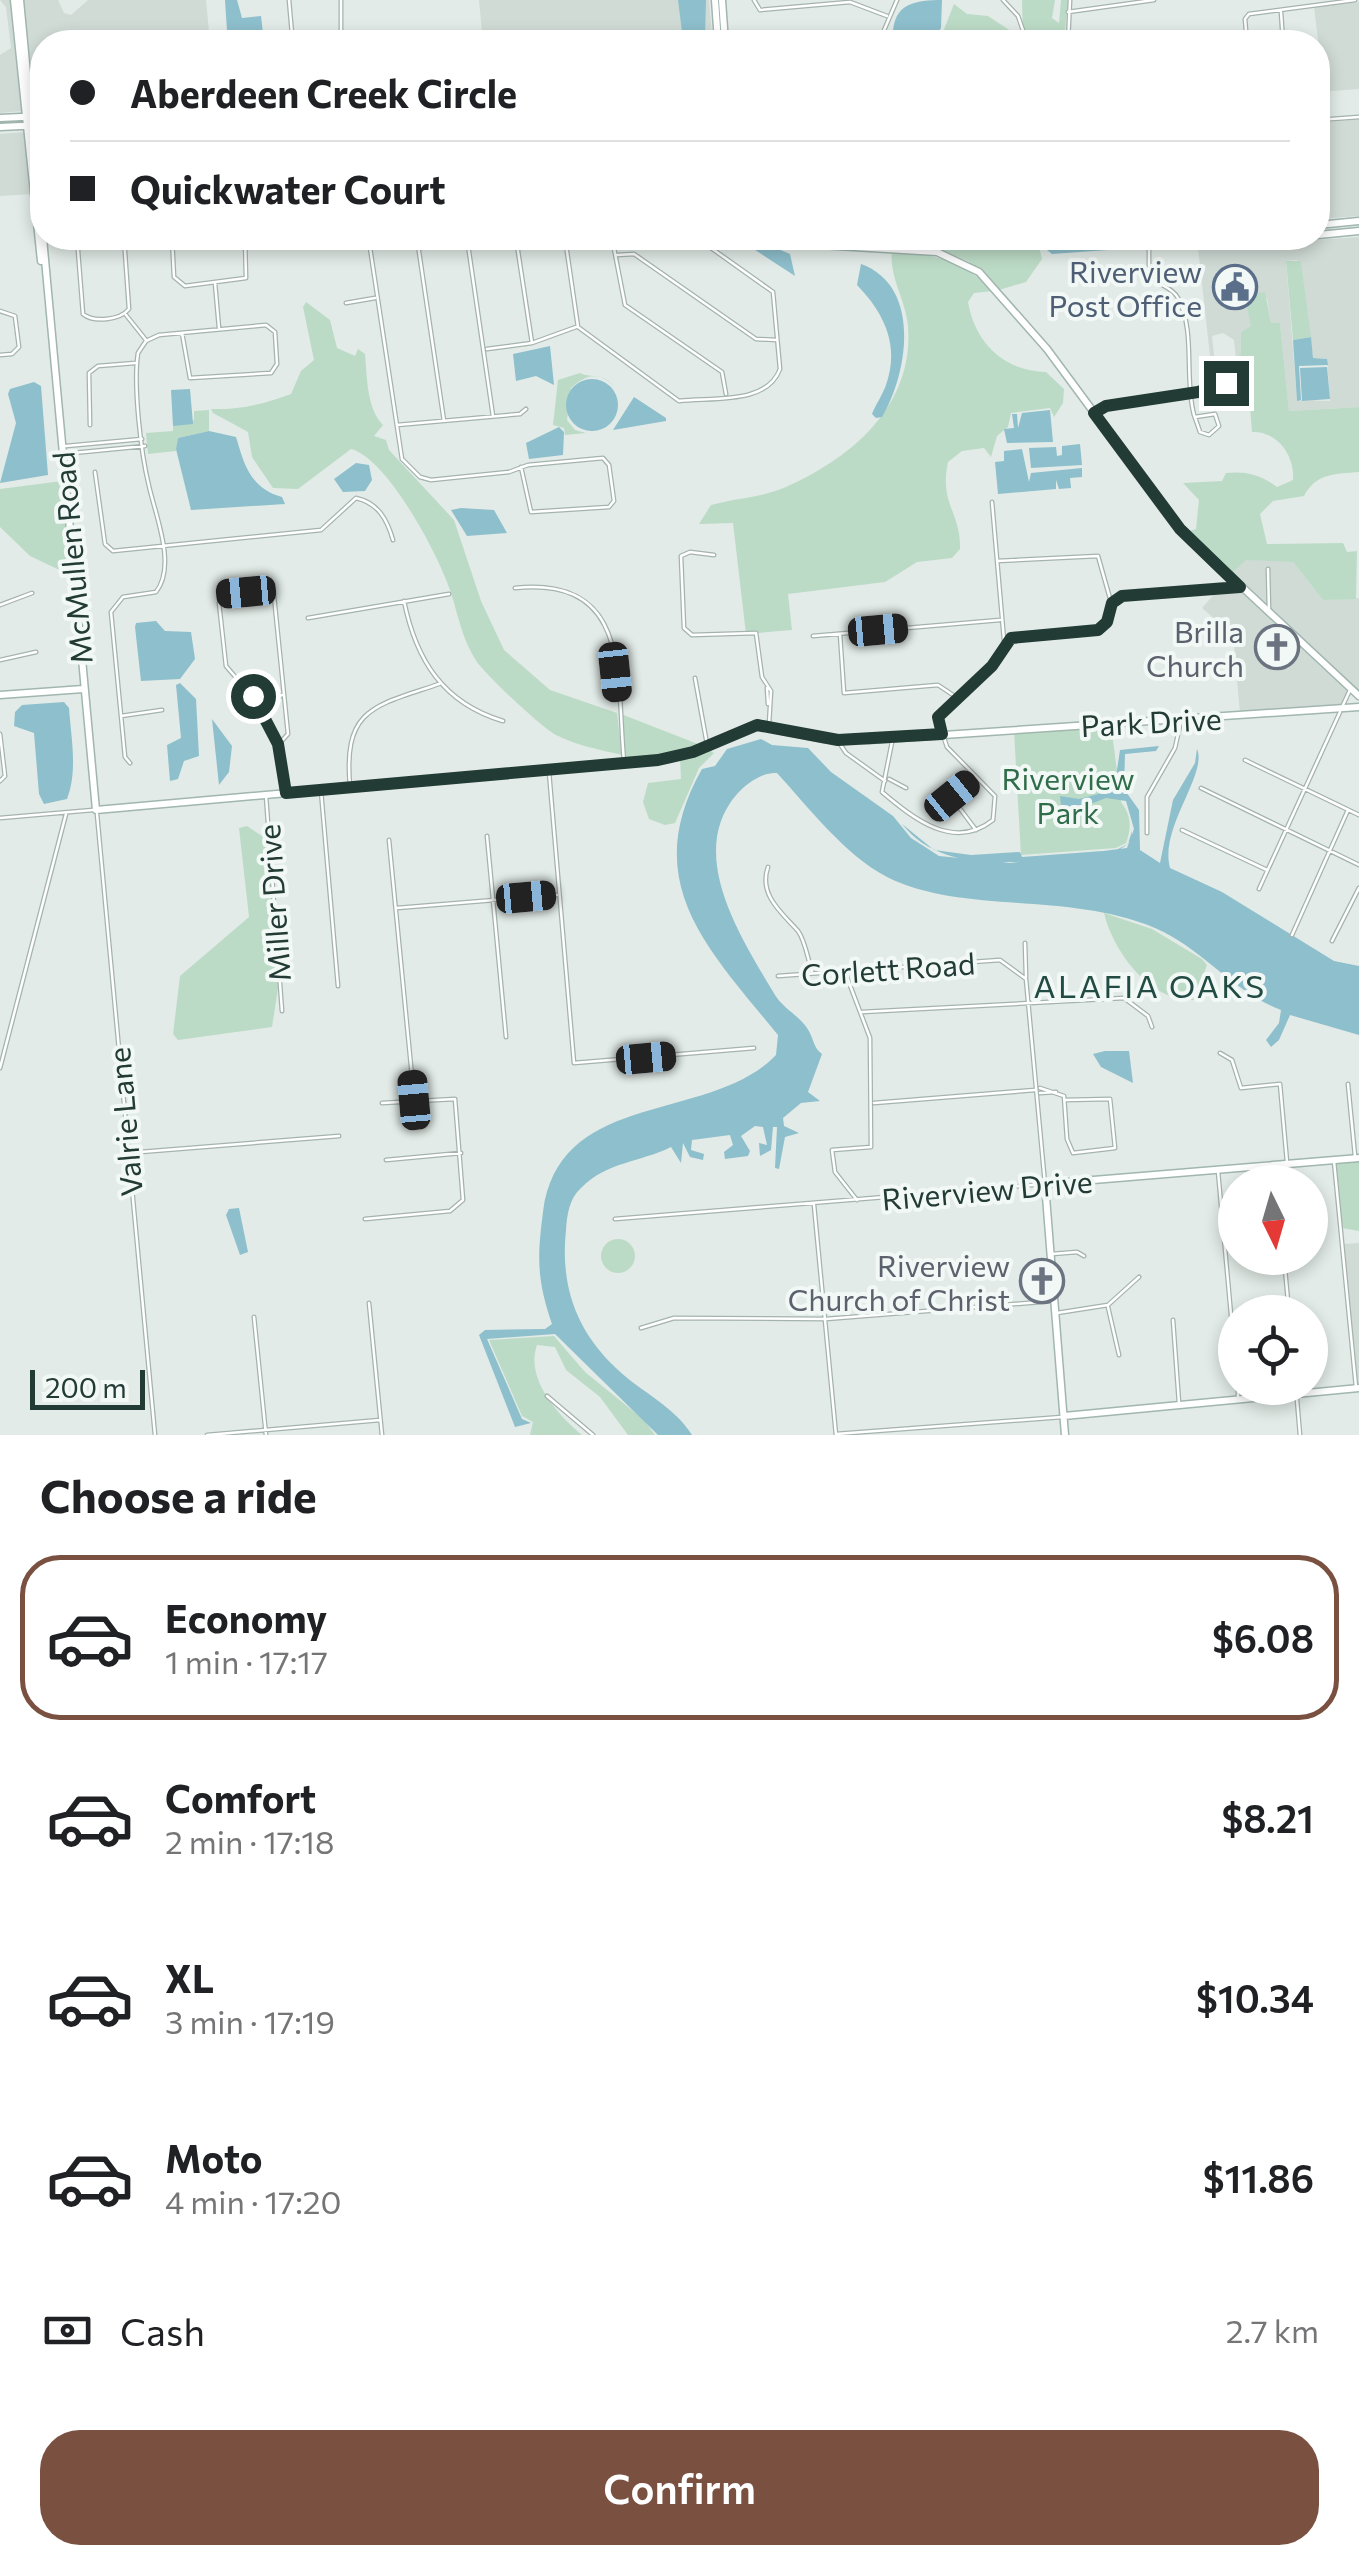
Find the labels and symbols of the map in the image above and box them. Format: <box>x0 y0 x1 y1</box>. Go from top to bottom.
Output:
place label: Riverview Post Office <box>1049 252 1202 323</box>
public building icon: Riverview Post Office <box>1212 264 1258 310</box>
route end <box>1204 361 1249 406</box>
street label: McMullen Road <box>43 450 99 666</box>
car <box>215 574 277 610</box>
car <box>847 612 909 648</box>
place label: Brilla Church <box>1146 612 1244 683</box>
church icon: Brilla Church <box>1254 624 1300 670</box>
car <box>597 641 633 703</box>
route start <box>231 674 276 719</box>
street label: Park Drive <box>1080 699 1222 743</box>
park label: Riverview Park <box>1001 759 1135 830</box>
car <box>919 765 985 827</box>
street label: Miller Drive <box>249 823 297 983</box>
car <box>495 879 557 915</box>
street label: Corlett Road <box>800 943 976 993</box>
district label: ALAFIA OAKS <box>1034 965 1267 1005</box>
car <box>615 1040 677 1076</box>
street label: Valrie Lane <box>99 1046 149 1198</box>
car <box>396 1069 432 1131</box>
street label: Riverview Drive <box>880 1161 1094 1217</box>
north arrow <box>1218 1165 1328 1275</box>
place label: Riverview Church of Christ <box>788 1246 1010 1317</box>
church icon: Riverview Church of Christ <box>1019 1258 1065 1304</box>
scale bar <box>30 1365 145 1410</box>

